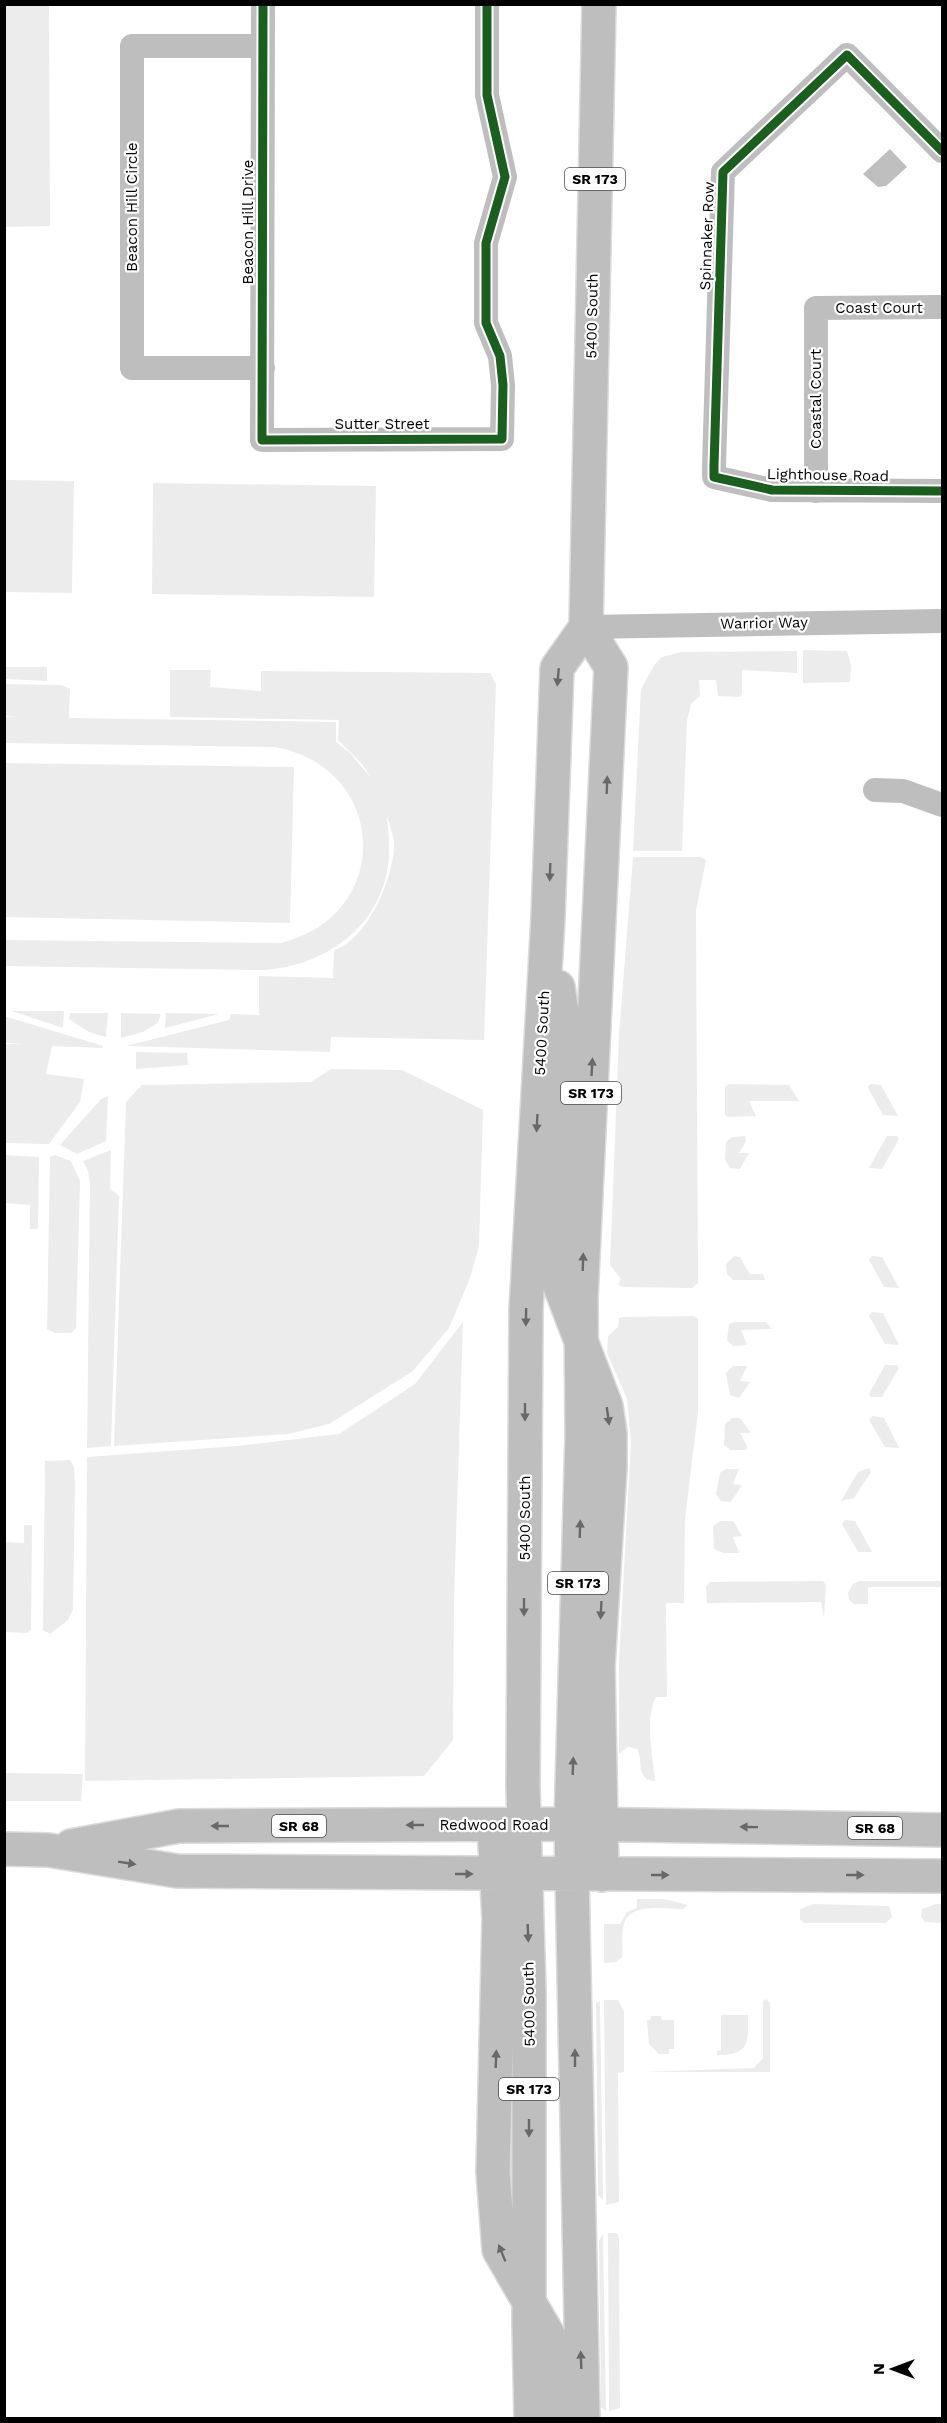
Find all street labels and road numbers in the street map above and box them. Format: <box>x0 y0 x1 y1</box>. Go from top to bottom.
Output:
street label: Beacon Hill Circle <box>123 142 141 272</box>
street label: Beacon Hill Drive <box>239 160 257 284</box>
road number: SR 173 <box>565 168 625 190</box>
street label: Spinnaker Row <box>696 181 718 291</box>
street label: 5400 South <box>582 273 602 359</box>
street label: Coast Court <box>835 299 924 317</box>
street label: Coastal Court <box>807 348 825 449</box>
street label: Sutter Street <box>334 415 430 433</box>
street label: Lighthouse Road <box>767 465 889 485</box>
street label: Warrior Way <box>720 613 808 633</box>
street label: 5400 South <box>531 990 553 1076</box>
road number: SR 173 <box>561 1082 621 1104</box>
street label: 5400 South <box>516 1475 534 1561</box>
road number: SR 173 <box>548 1572 608 1594</box>
road number: SR 68 <box>272 1815 326 1837</box>
street label: Redwood Road <box>439 1816 549 1834</box>
road number: SR 68 <box>848 1817 902 1839</box>
street label: 5400 South <box>519 1961 539 2047</box>
road number: SR 173 <box>499 2078 559 2100</box>

